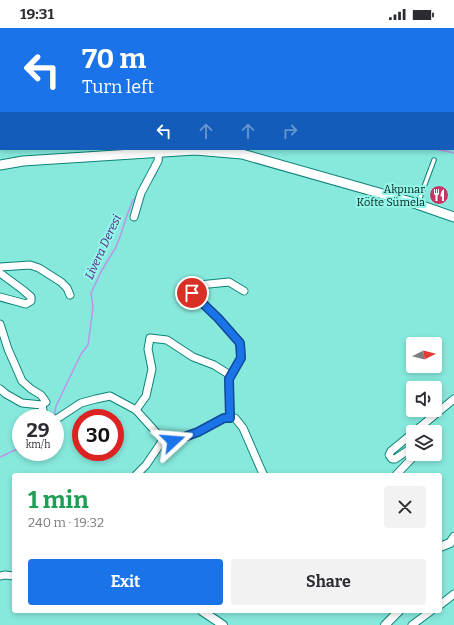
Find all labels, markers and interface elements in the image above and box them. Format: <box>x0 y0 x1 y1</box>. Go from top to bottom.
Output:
text: 19:31 <box>20 5 54 23</box>
text: 70 m <box>82 42 146 75</box>
icon: left <box>16 44 68 96</box>
text: Turn left <box>82 76 154 98</box>
icon: left <box>153 120 175 142</box>
icon: ahead <box>195 120 217 142</box>
icon: ahead <box>237 120 259 142</box>
icon: right <box>279 120 301 142</box>
place label: Akpınar Köfte Sümela <box>357 183 425 209</box>
restaurant icon: Akpınar Köfte Sümela <box>428 184 450 206</box>
water label: Livera Deresi <box>82 212 124 282</box>
pin <box>175 276 209 310</box>
icon: arrive <box>181 282 203 304</box>
north arrow <box>406 337 442 373</box>
map controls <box>406 337 442 461</box>
button: sound <box>406 381 442 417</box>
speed limit sign: 30 <box>72 409 124 461</box>
text: 29 <box>26 418 50 442</box>
position arrow <box>152 420 194 462</box>
button: layers <box>406 425 442 461</box>
text: km/h <box>26 439 50 451</box>
text: 1 min <box>28 486 89 514</box>
button: close <box>384 486 426 528</box>
text: 240 m · 19:32 <box>28 515 104 530</box>
button: Exit <box>28 559 223 605</box>
button: Share <box>231 559 426 605</box>

